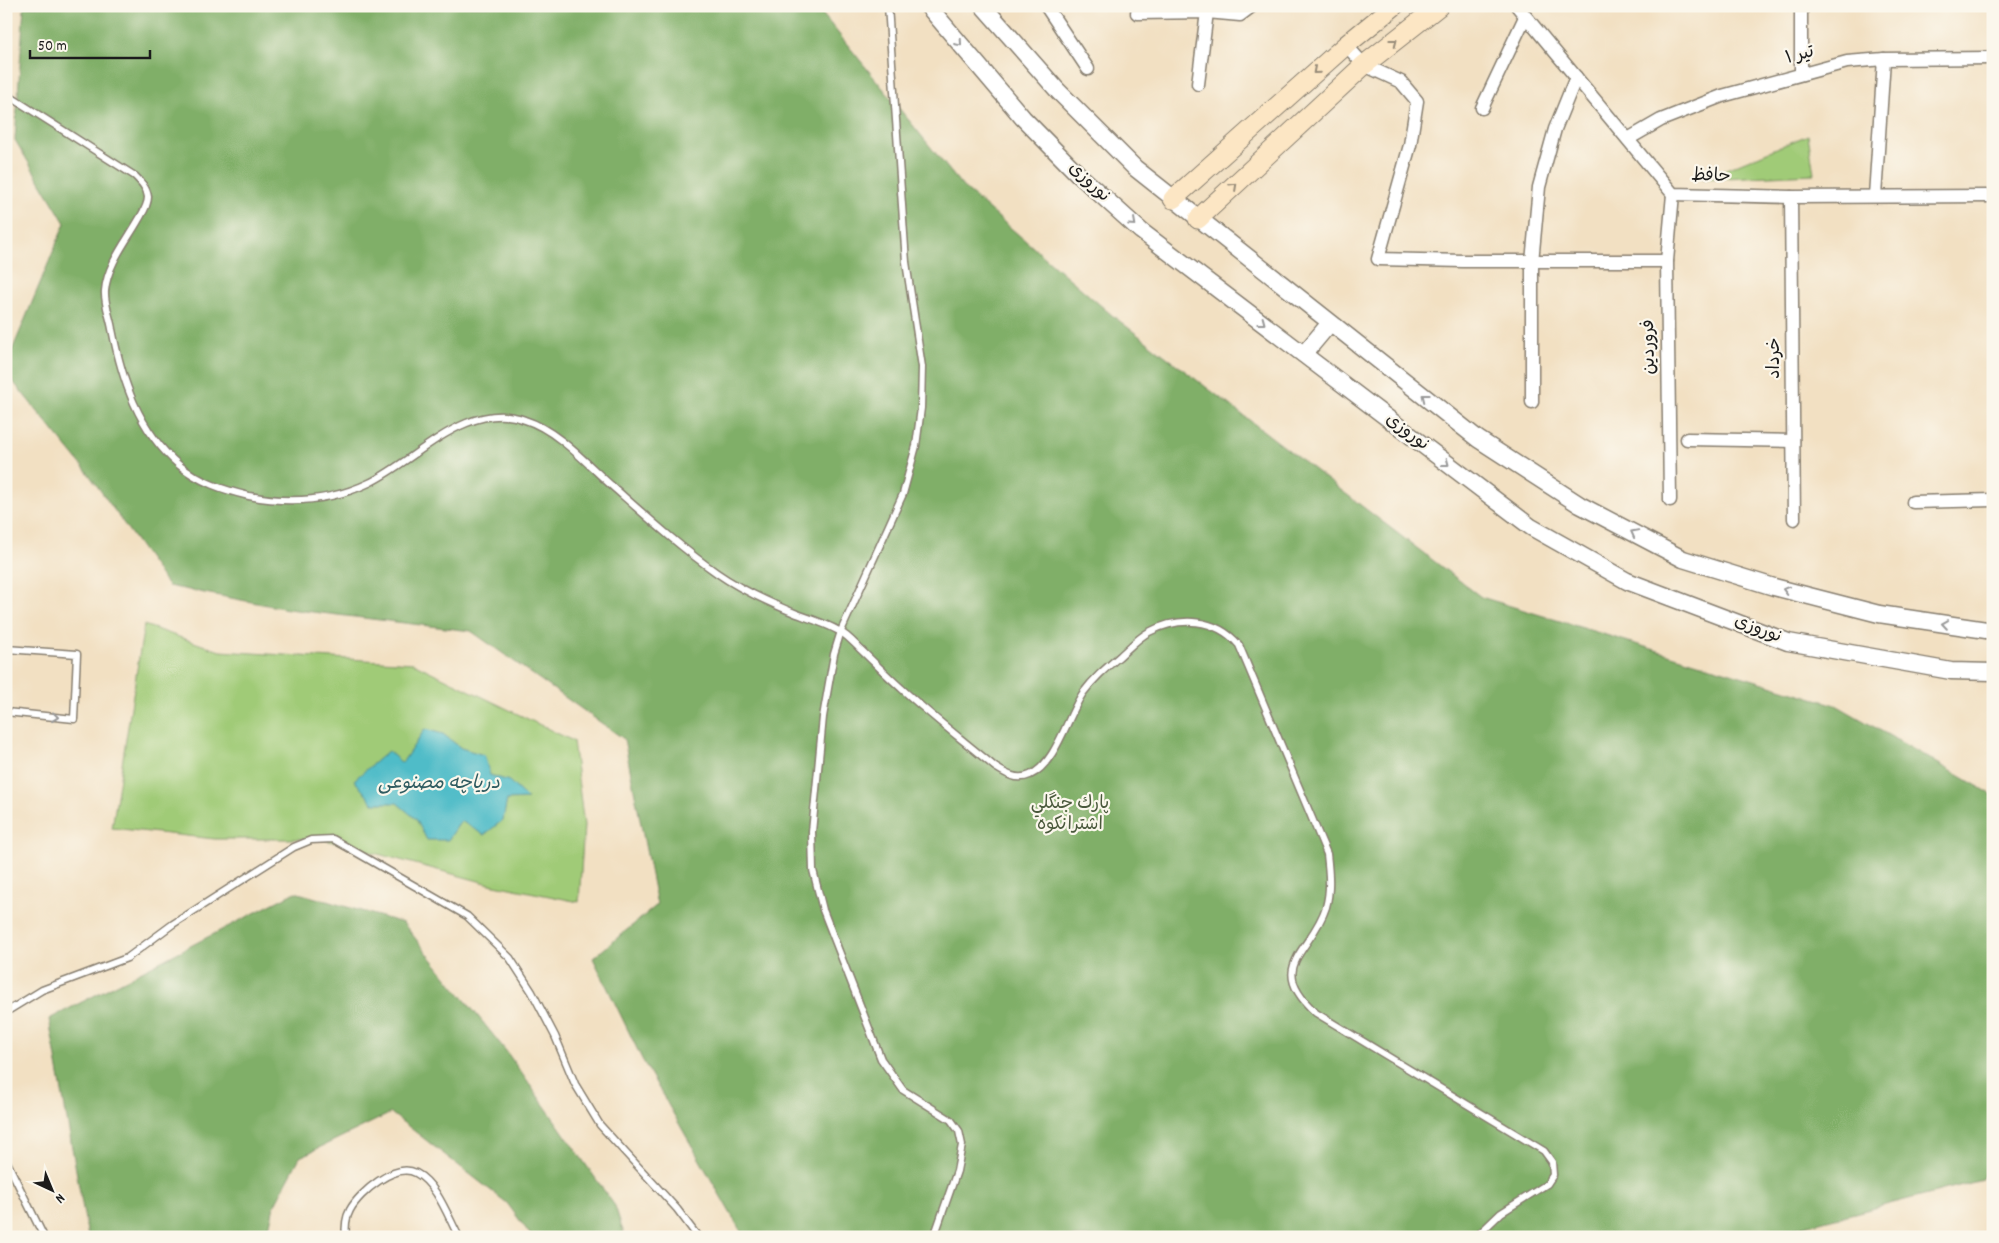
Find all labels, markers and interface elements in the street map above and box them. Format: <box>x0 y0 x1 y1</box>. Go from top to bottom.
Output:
scale bar <box>30 28 150 60</box>
text: 50 m <box>38 36 67 58</box>
one-way arrow <box>954 38 963 47</box>
one-way arrow <box>1388 39 1398 48</box>
street label: تیر ۱ <box>1783 40 1818 72</box>
one-way arrow <box>1313 65 1322 74</box>
street label: نوروزی <box>1062 157 1116 209</box>
street label: حافظ <box>1691 164 1731 190</box>
one-way arrow <box>1229 183 1238 192</box>
one-way arrow <box>1127 217 1136 226</box>
one-way arrow <box>1256 316 1265 325</box>
street label: فروردین <box>1637 319 1663 375</box>
street label: خرداد <box>1763 337 1788 379</box>
one-way arrow <box>1422 395 1431 403</box>
street label: نوروزی <box>1379 408 1435 458</box>
one-way arrow <box>1440 457 1450 466</box>
one-way arrow <box>1630 530 1639 540</box>
one-way arrow <box>1781 585 1790 596</box>
street label: نوروزی <box>1730 609 1786 651</box>
one-way arrow <box>1940 619 1948 630</box>
one-way arrow <box>51 711 59 722</box>
water label: دریاچه مصنوعی <box>378 771 500 798</box>
park label: پارك جنگلي اشترانكوه <box>1031 792 1109 838</box>
north arrow <box>28 1166 78 1216</box>
text: N <box>50 1188 69 1208</box>

